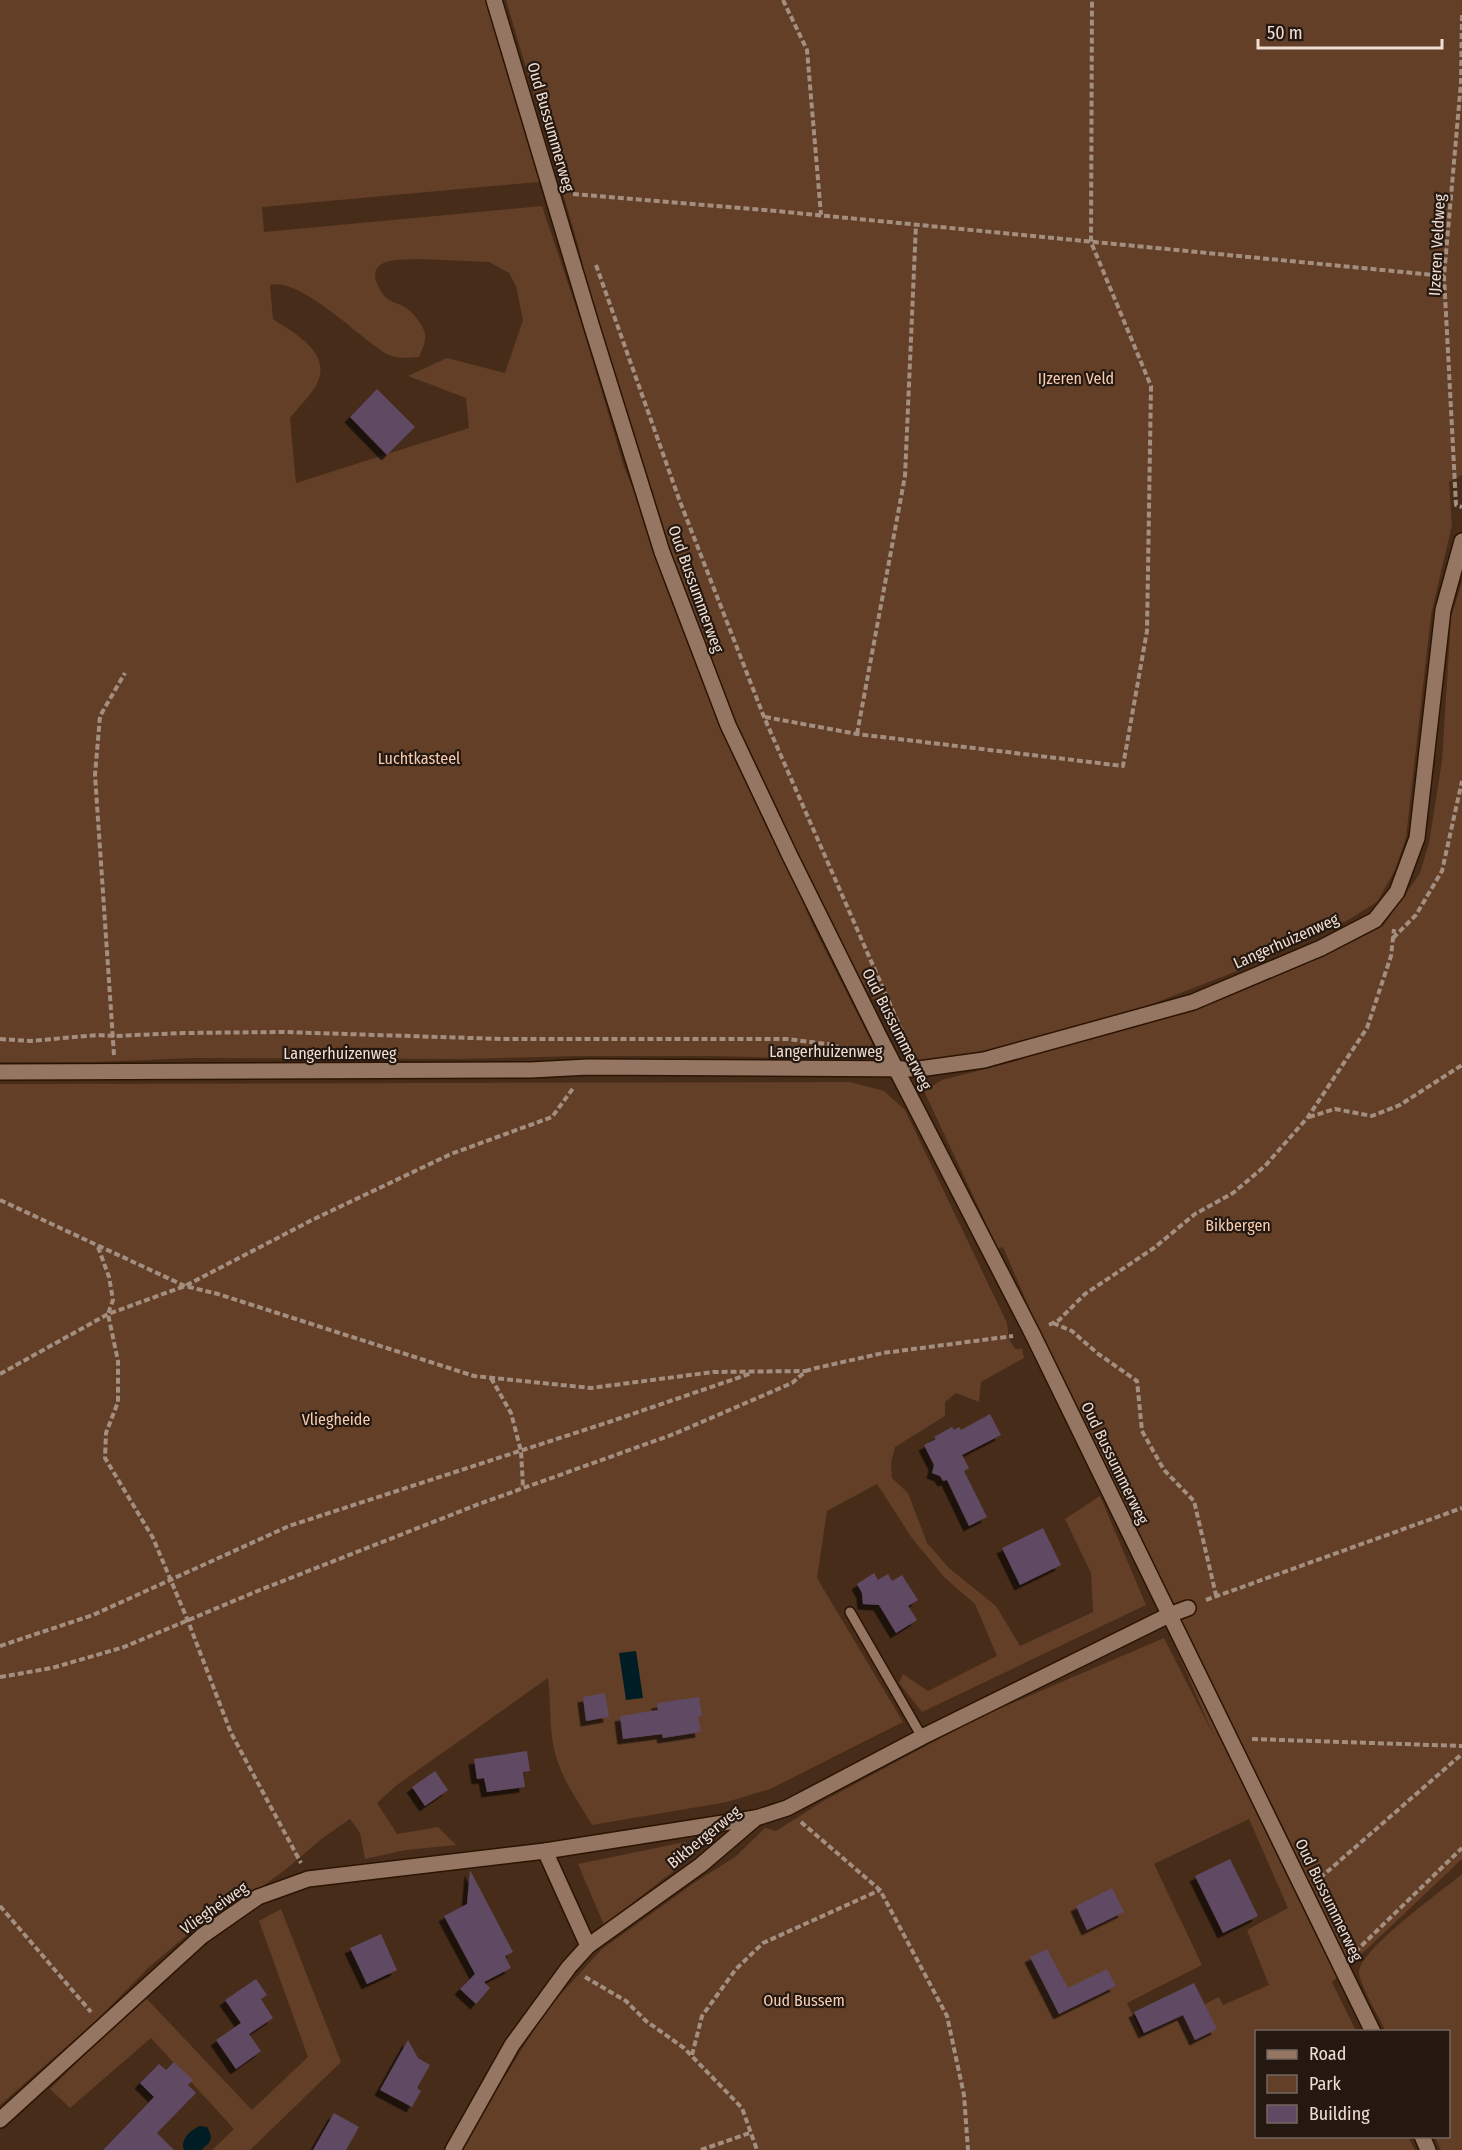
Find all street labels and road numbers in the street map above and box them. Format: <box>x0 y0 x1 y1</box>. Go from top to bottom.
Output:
street label: Oud Bussummerweg <box>523 60 579 194</box>
street label: IJzeren Veldweg <box>1425 193 1449 297</box>
street label: Oud Bussummerweg <box>664 523 728 656</box>
street label: Langerhuizenweg <box>1230 909 1342 973</box>
street label: Oud Bussummerweg <box>858 965 936 1093</box>
street label: Langerhuizenweg <box>769 1042 883 1061</box>
street label: Langerhuizenweg <box>283 1044 397 1063</box>
street label: Oud Bussummerweg <box>1077 1399 1153 1528</box>
street label: Bikbergerweg <box>664 1801 745 1872</box>
street label: Oud Bussummerweg <box>1291 1836 1367 1965</box>
street label: Vliegheiweg <box>177 1878 252 1938</box>

